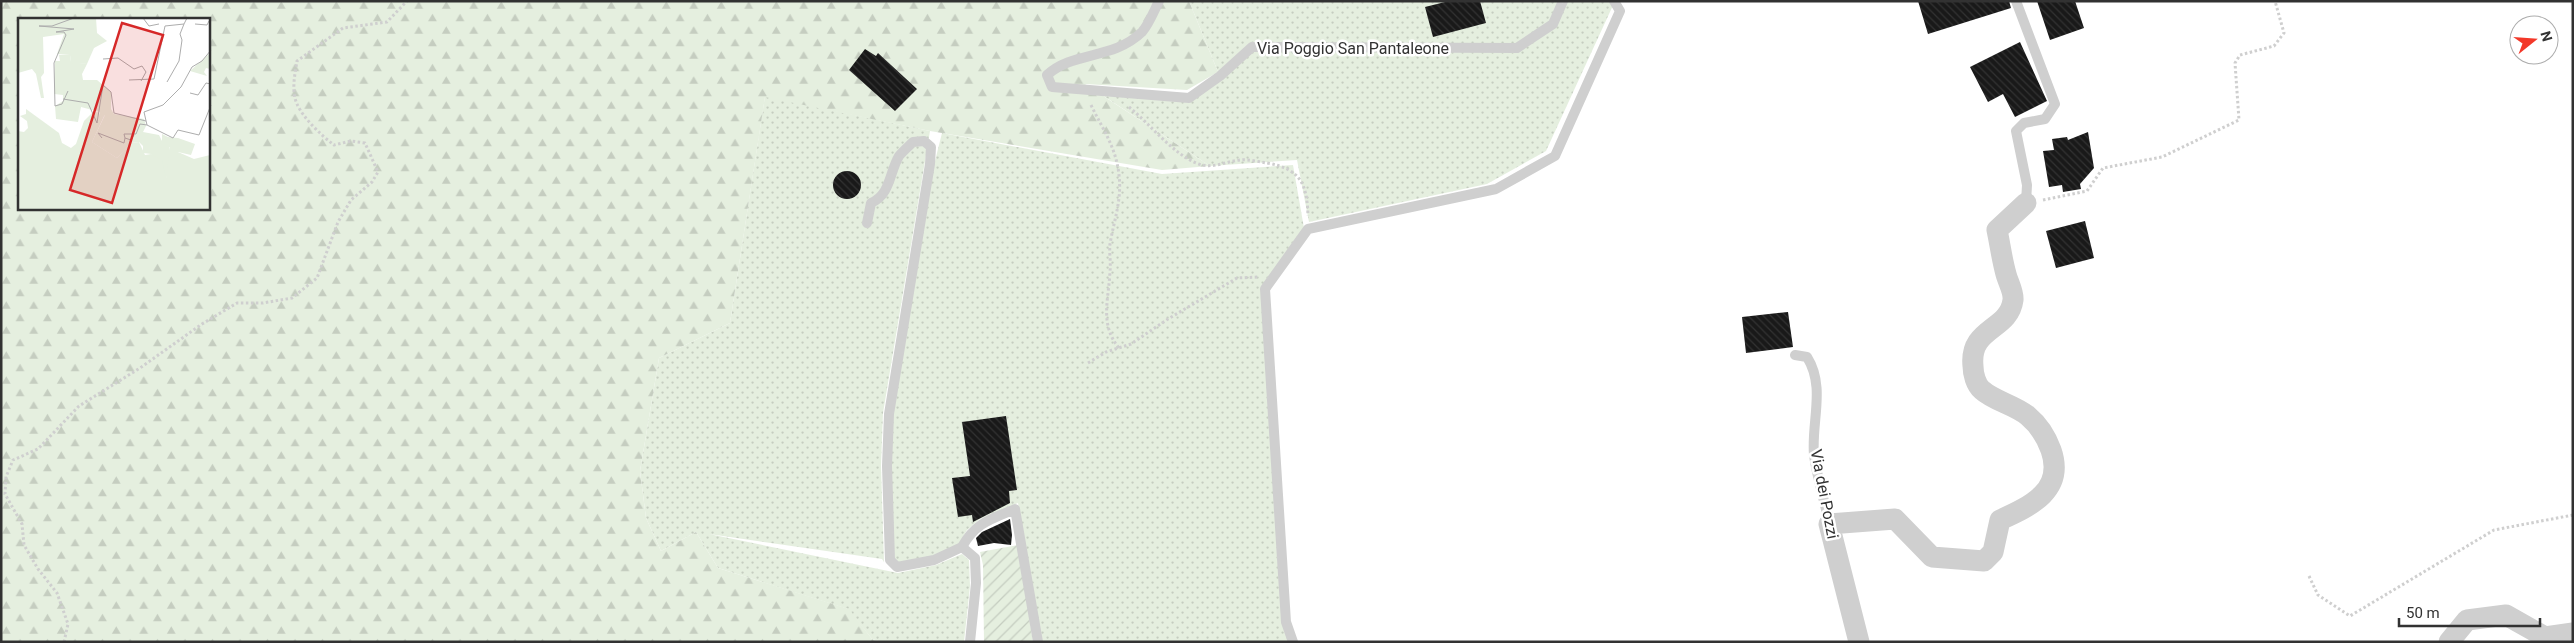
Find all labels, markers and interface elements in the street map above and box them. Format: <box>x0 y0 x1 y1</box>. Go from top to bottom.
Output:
north arrow <box>2509 15 2559 65</box>
inset map <box>18 18 210 210</box>
text: N <box>2537 29 2556 43</box>
street label: Via Poggio San Pantaleone <box>1257 39 1449 58</box>
street label: Via dei Pozzi <box>1807 448 1843 541</box>
scale bar <box>2399 596 2540 628</box>
text: 50 m <box>2406 604 2440 622</box>

